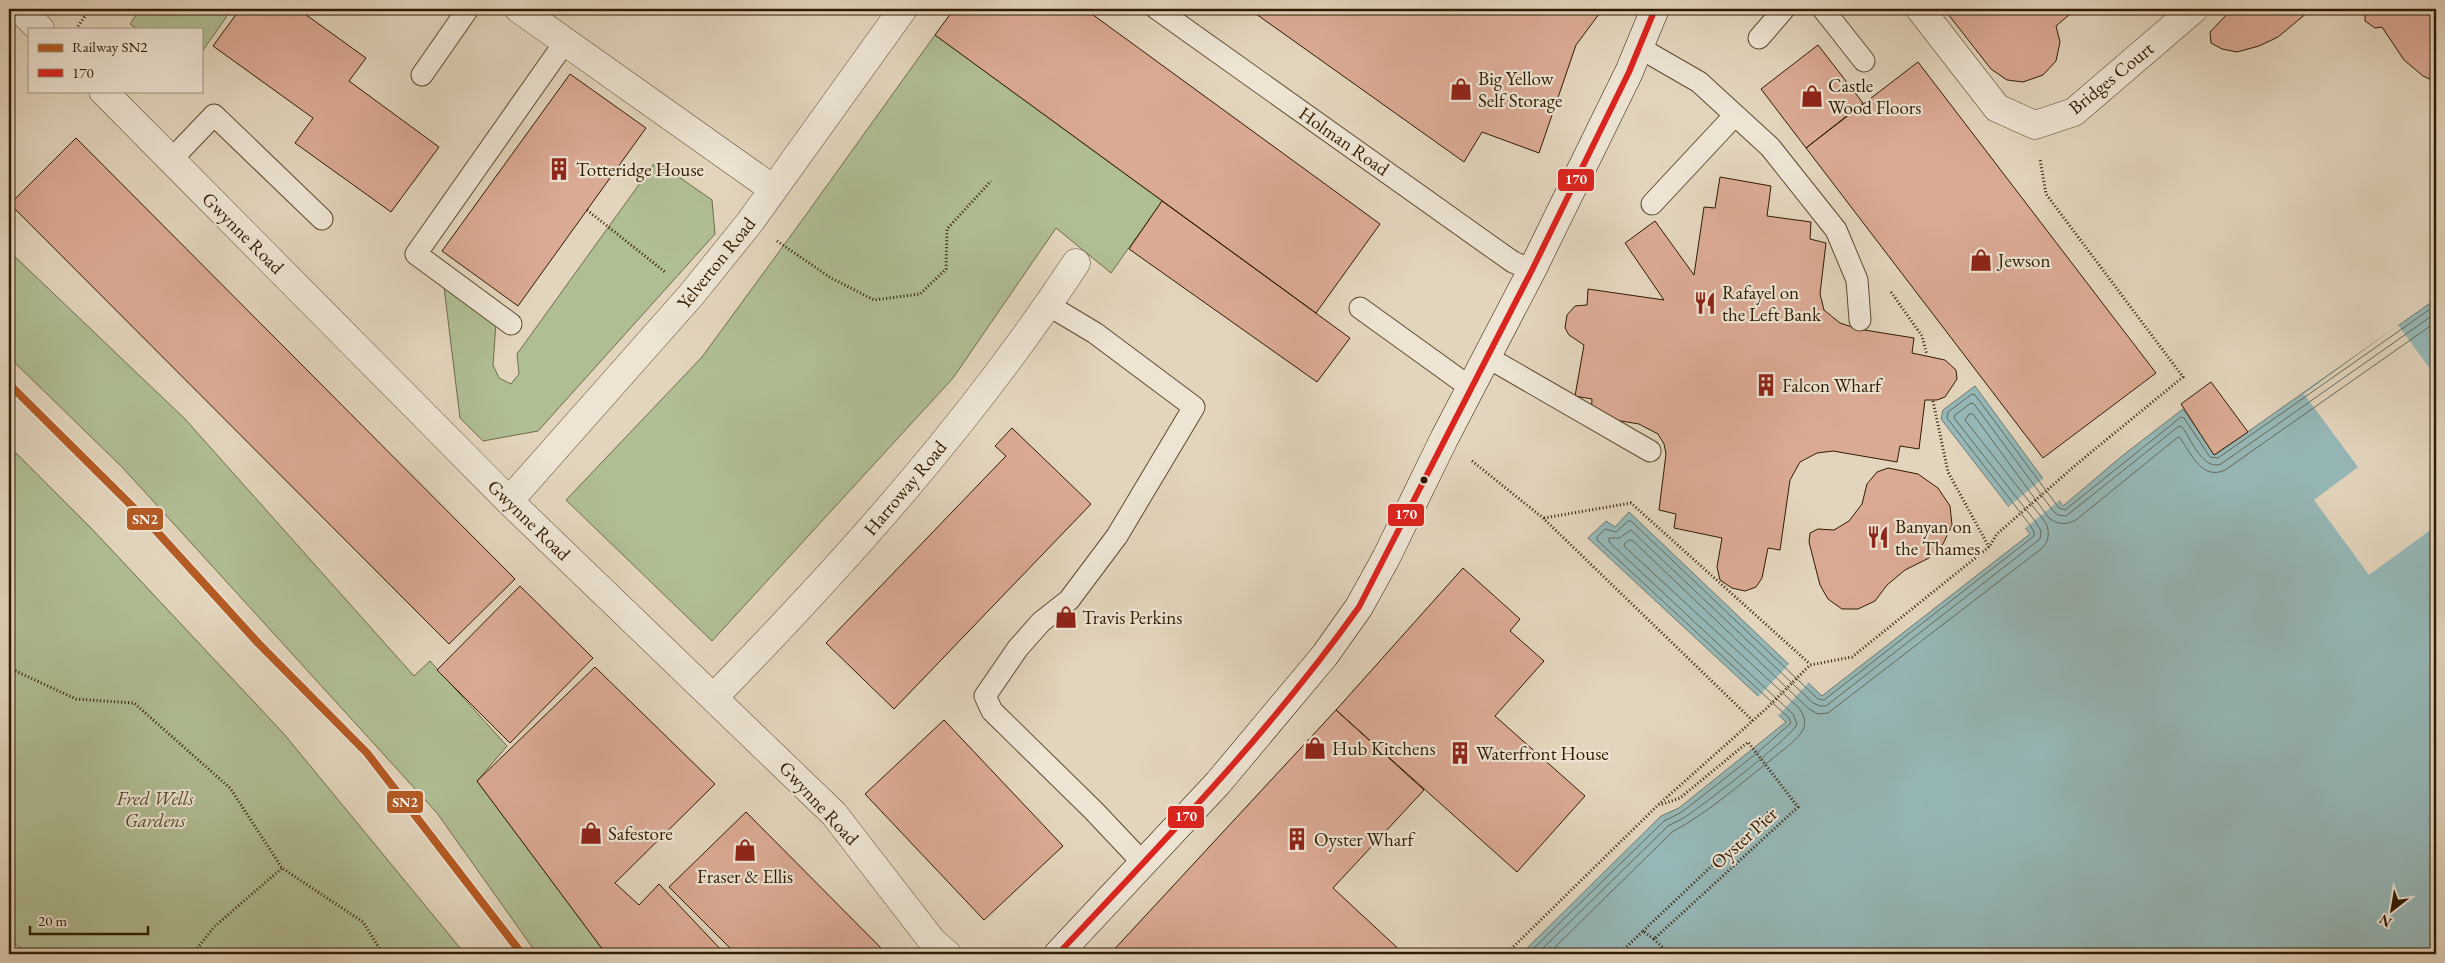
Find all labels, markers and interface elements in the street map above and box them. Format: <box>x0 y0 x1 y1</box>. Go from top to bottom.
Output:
legend <box>28 28 202 92</box>
street label: Bridges Court <box>2063 36 2159 120</box>
text: Railway SN2 <box>72 37 148 56</box>
text: 170 <box>72 63 94 82</box>
place label: Big Yellow Self Storage <box>1478 66 1562 113</box>
place label: Castle Wood Floors <box>1828 73 1921 120</box>
shop icon: Big Yellow Self Storage <box>1448 76 1474 102</box>
shop icon: Castle Wood Floors <box>1799 83 1825 109</box>
street label: Holman Road <box>1294 101 1394 182</box>
building icon: Totteridge House <box>546 156 572 182</box>
place label: Totteridge House <box>576 157 704 182</box>
line badge: 170 <box>1557 168 1595 192</box>
text: 170 <box>1565 170 1588 188</box>
street label: Gwynne Road <box>197 187 290 280</box>
street label: Yelverton Road <box>671 211 761 314</box>
shop icon: Jewson <box>1968 247 1994 273</box>
place label: Jewson <box>1996 248 2050 273</box>
place label: Rafayel on the Left Bank <box>1722 280 1822 327</box>
restaurant icon: Rafayel on the Left Bank <box>1692 290 1718 316</box>
building icon: Falcon Wharf <box>1753 372 1779 398</box>
place label: Falcon Wharf <box>1782 373 1883 398</box>
street label: Harroway Road <box>858 435 952 541</box>
street label: Gwynne Road <box>482 474 576 566</box>
unlabelled marker <box>1419 475 1429 485</box>
line badge: 170 <box>1387 503 1425 527</box>
text: 170 <box>1395 505 1418 523</box>
line badge: SN2 <box>126 507 164 531</box>
text: SN2 <box>132 510 158 528</box>
place label: Banyan on the Thames <box>1895 514 1980 561</box>
restaurant icon: Banyan on the Thames <box>1865 524 1891 550</box>
shop icon: Travis Perkins <box>1053 604 1079 630</box>
place label: Travis Perkins <box>1082 605 1182 630</box>
shop icon: Hub Kitchens <box>1302 735 1328 761</box>
place label: Hub Kitchens <box>1332 736 1436 761</box>
building icon: Waterfront House <box>1447 740 1473 766</box>
place label: Waterfront House <box>1476 741 1609 766</box>
street label: Gwynne Road <box>774 756 865 851</box>
park label: Fred Wells Gardens <box>116 786 194 833</box>
line badge: SN2 <box>386 790 424 814</box>
text: SN2 <box>392 793 418 811</box>
street label: Oyster Pier <box>1705 801 1783 875</box>
line badge: 170 <box>1167 805 1205 829</box>
text: 170 <box>1175 807 1198 825</box>
shop icon: Safestore <box>578 820 604 846</box>
place label: Safestore <box>608 821 673 846</box>
building icon: Oyster Wharf <box>1284 826 1310 852</box>
place label: Oyster Wharf <box>1314 827 1416 852</box>
shop icon: Fraser & Ellis <box>732 837 758 863</box>
place label: Fraser & Ellis <box>697 864 793 889</box>
north arrow <box>2368 886 2418 936</box>
scale bar <box>30 903 148 935</box>
text: N <box>2375 910 2395 932</box>
text: 20 m <box>38 911 67 930</box>

